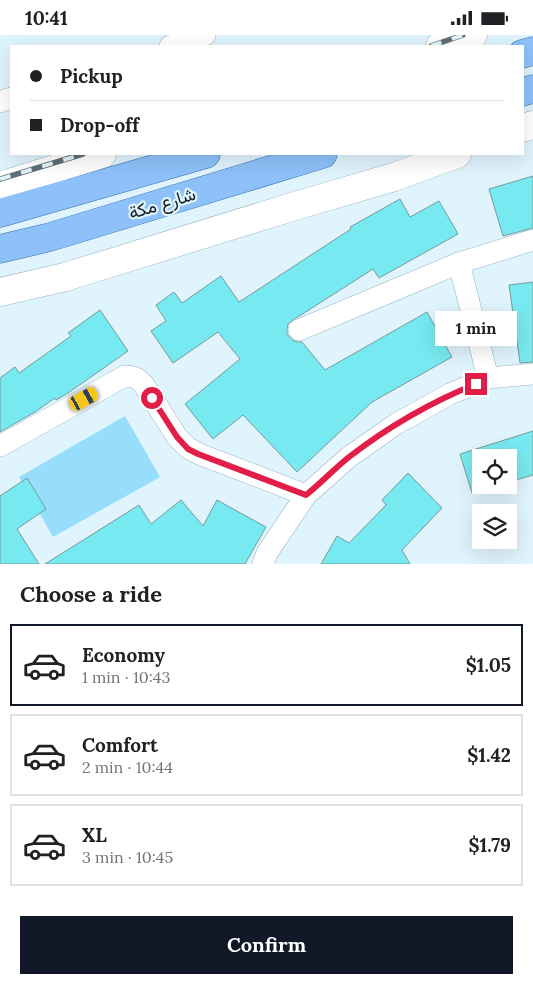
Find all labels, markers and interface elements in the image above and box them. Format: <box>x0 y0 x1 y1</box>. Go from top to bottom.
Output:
text: 10:41 <box>25 6 68 30</box>
text: Pickup <box>60 64 123 88</box>
text: Drop-off <box>60 113 139 137</box>
street label: شارع مكة <box>126 182 199 225</box>
callout: 1 min <box>435 311 517 347</box>
text: 1 min <box>456 318 496 338</box>
route end <box>465 373 487 395</box>
car <box>67 385 100 413</box>
route start <box>141 387 163 409</box>
map controls <box>472 449 517 549</box>
button: locate <box>472 449 517 494</box>
button: layers <box>472 504 517 549</box>
text: Choose a ride <box>20 580 162 608</box>
icon: car <box>22 643 67 688</box>
text: Economy <box>82 643 165 667</box>
text: $1.05 <box>466 653 511 677</box>
text: 1 min · 10:43 <box>82 667 170 687</box>
icon: car <box>22 733 67 778</box>
text: Comfort <box>82 733 158 757</box>
text: $1.42 <box>467 743 511 767</box>
text: 2 min · 10:44 <box>82 757 173 777</box>
icon: car <box>22 823 67 868</box>
text: XL <box>82 823 107 847</box>
text: $1.79 <box>468 833 511 857</box>
text: 3 min · 10:45 <box>82 847 173 867</box>
button: Confirm <box>20 916 513 974</box>

